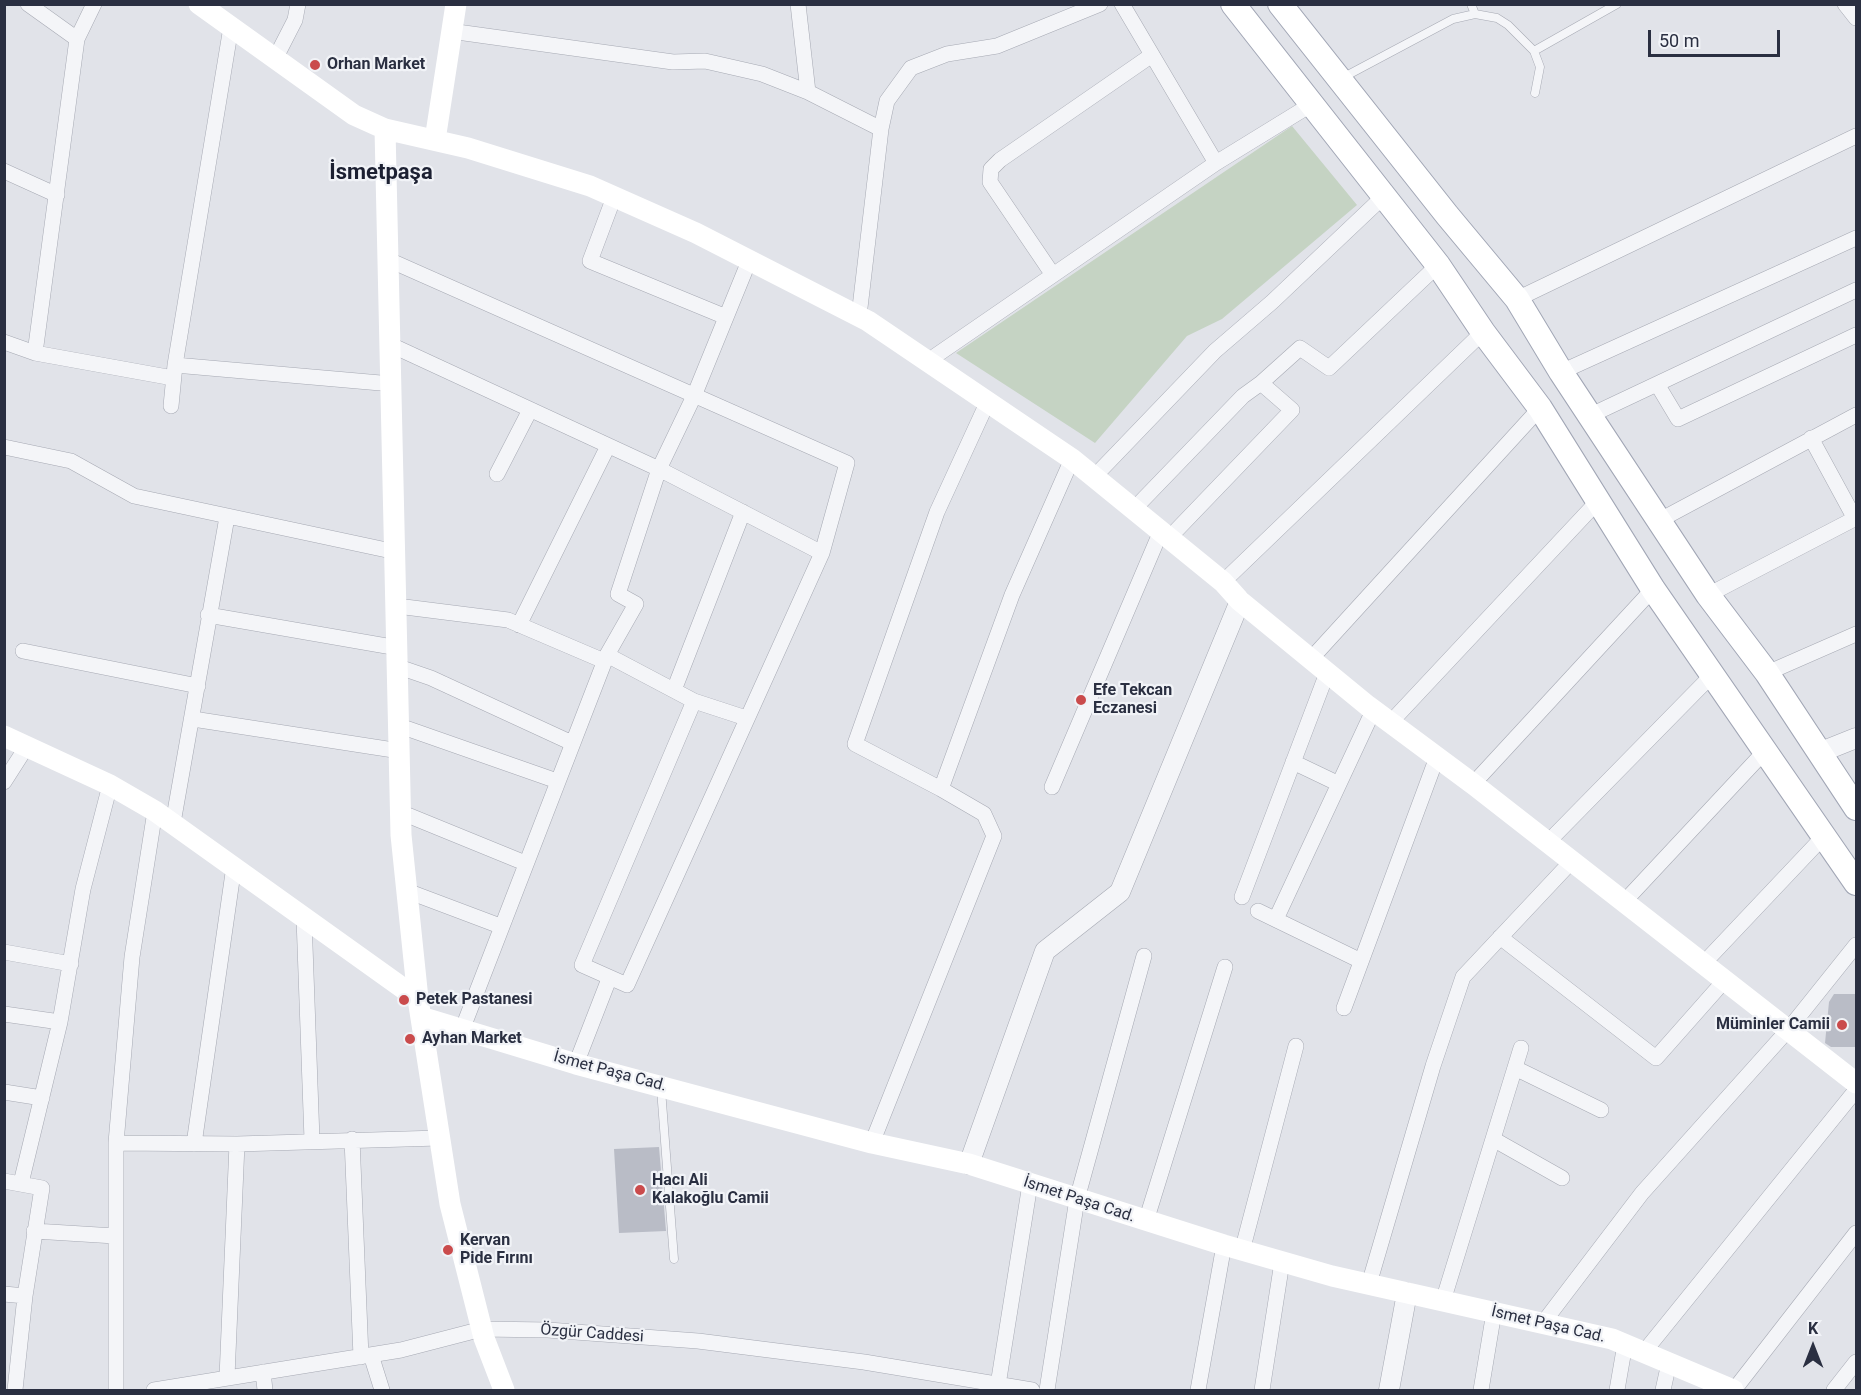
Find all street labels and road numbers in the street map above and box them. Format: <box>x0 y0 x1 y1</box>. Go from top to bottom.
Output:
street label: İsmet Paşa Cad. <box>551 1048 669 1096</box>
street label: İsmet Paşa Cad. <box>1021 1173 1137 1227</box>
street label: İsmet Paşa Cad. <box>1489 1303 1607 1347</box>
street label: Özgür Caddesi <box>540 1321 644 1347</box>

